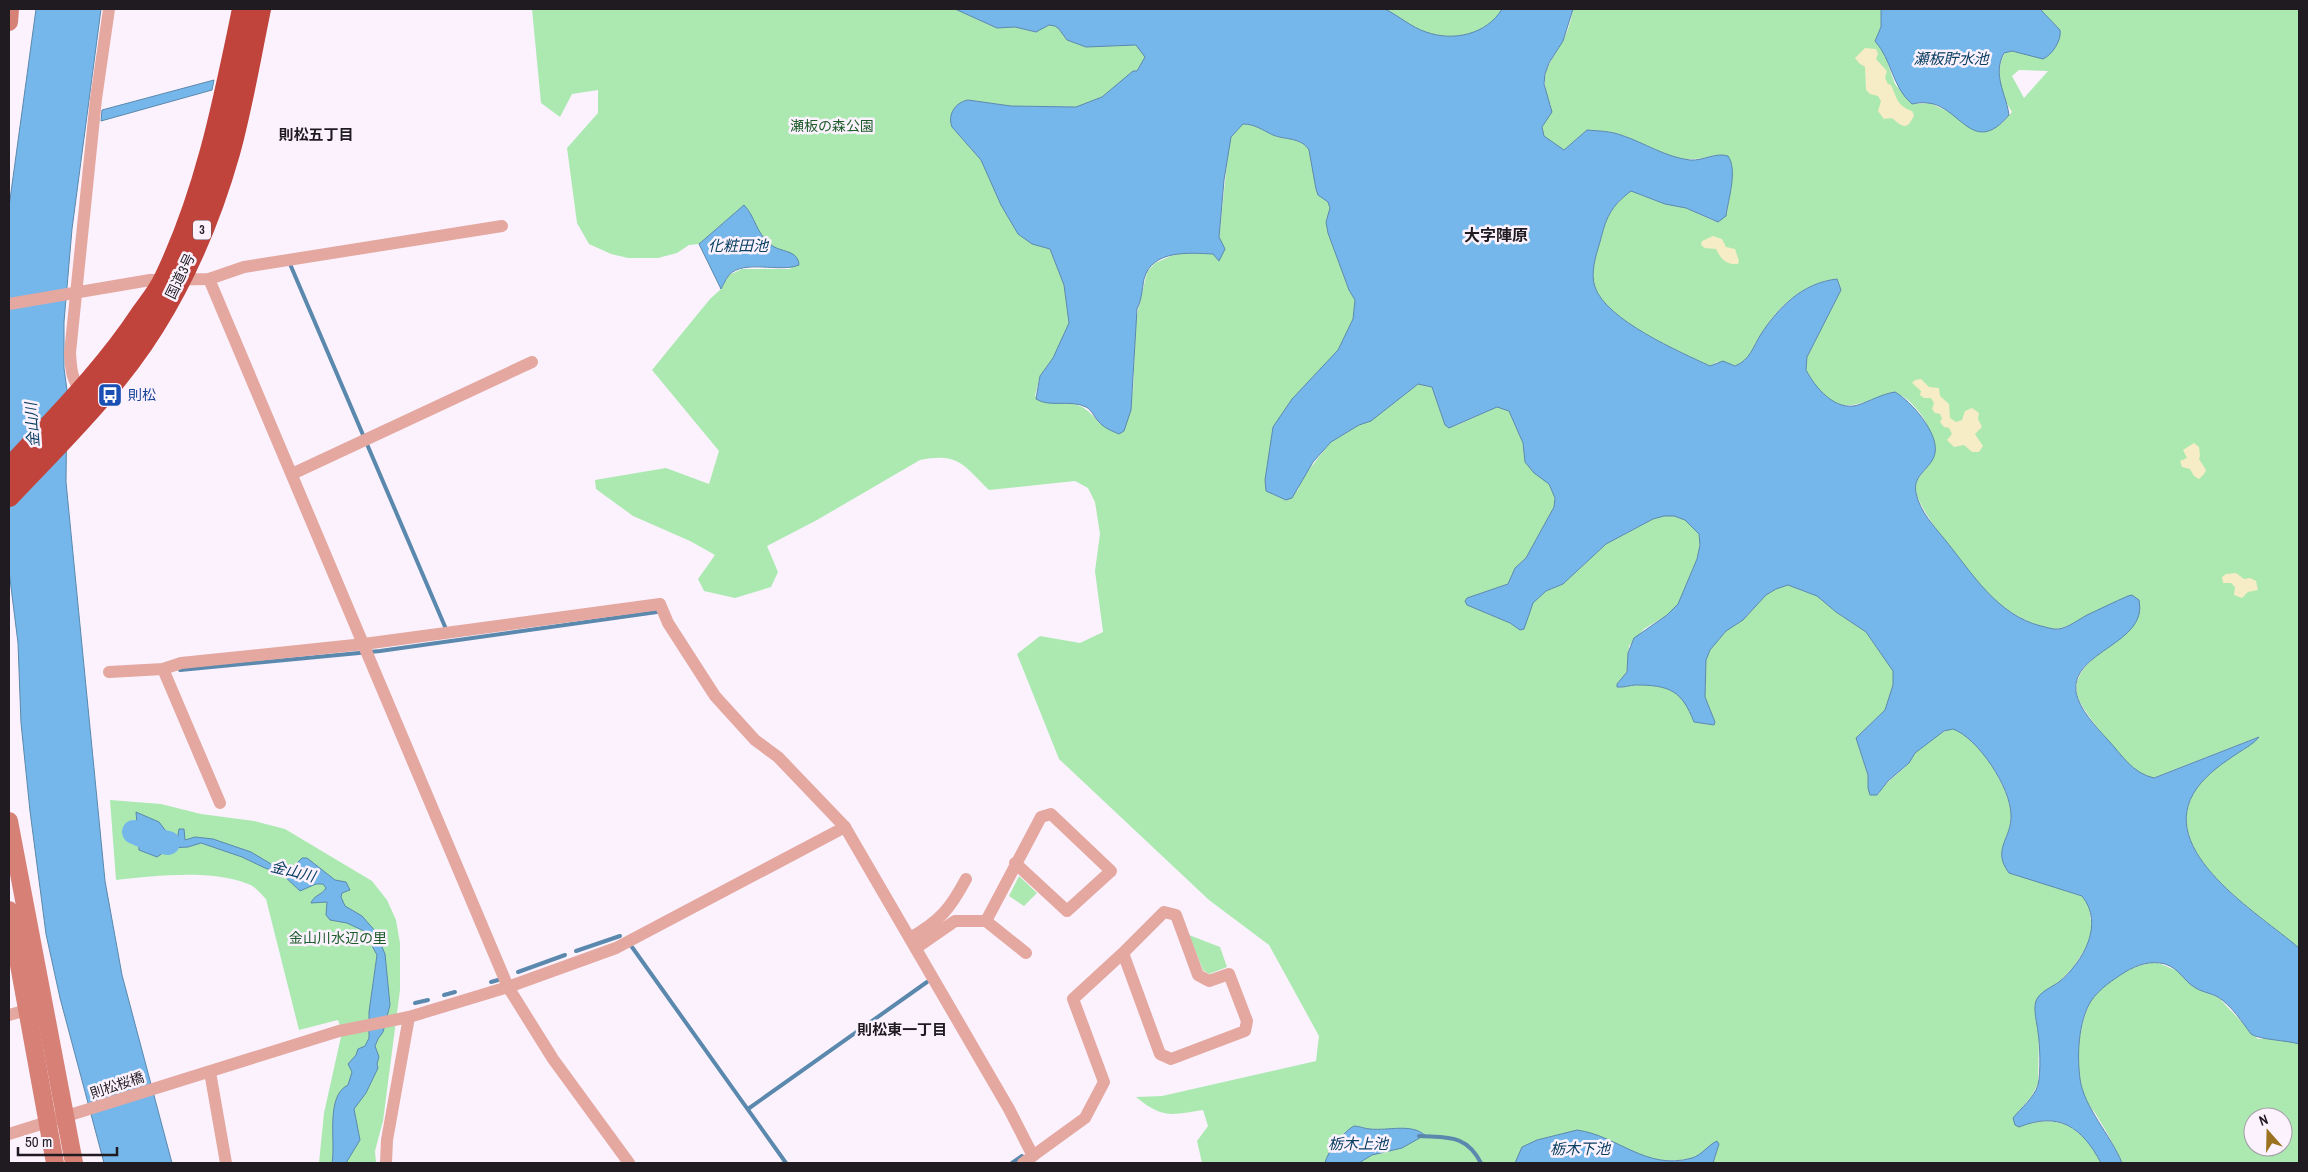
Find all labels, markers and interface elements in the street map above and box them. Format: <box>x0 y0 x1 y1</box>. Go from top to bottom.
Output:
water label: 瀬板貯水池 <box>1913 48 1990 69</box>
park label: 瀬板の森公園 <box>790 117 874 135</box>
district label: 則松五丁目 <box>278 124 354 145</box>
road number: 3 <box>193 220 211 240</box>
district label: 大字陣原 <box>1464 224 1528 246</box>
water label: 化粧田池 <box>708 235 770 256</box>
street label: 国道3号 <box>161 250 199 302</box>
bus stop icon: 則松 <box>97 382 123 408</box>
place label: 則松 <box>128 386 156 404</box>
water label: 金山川 <box>20 400 44 448</box>
water label: 金山川 <box>269 855 319 887</box>
park label: 金山川水辺の里 <box>289 929 387 947</box>
district label: 則松東一丁目 <box>857 1019 947 1040</box>
street label: 則松桜橋 <box>88 1068 146 1102</box>
north arrow <box>2243 1107 2293 1157</box>
text: N <box>2257 1110 2271 1130</box>
scale bar <box>18 1124 116 1156</box>
text: 50 m <box>25 1131 52 1152</box>
water label: 栃木上池 <box>1328 1133 1390 1154</box>
water label: 栃木下池 <box>1550 1138 1612 1159</box>

